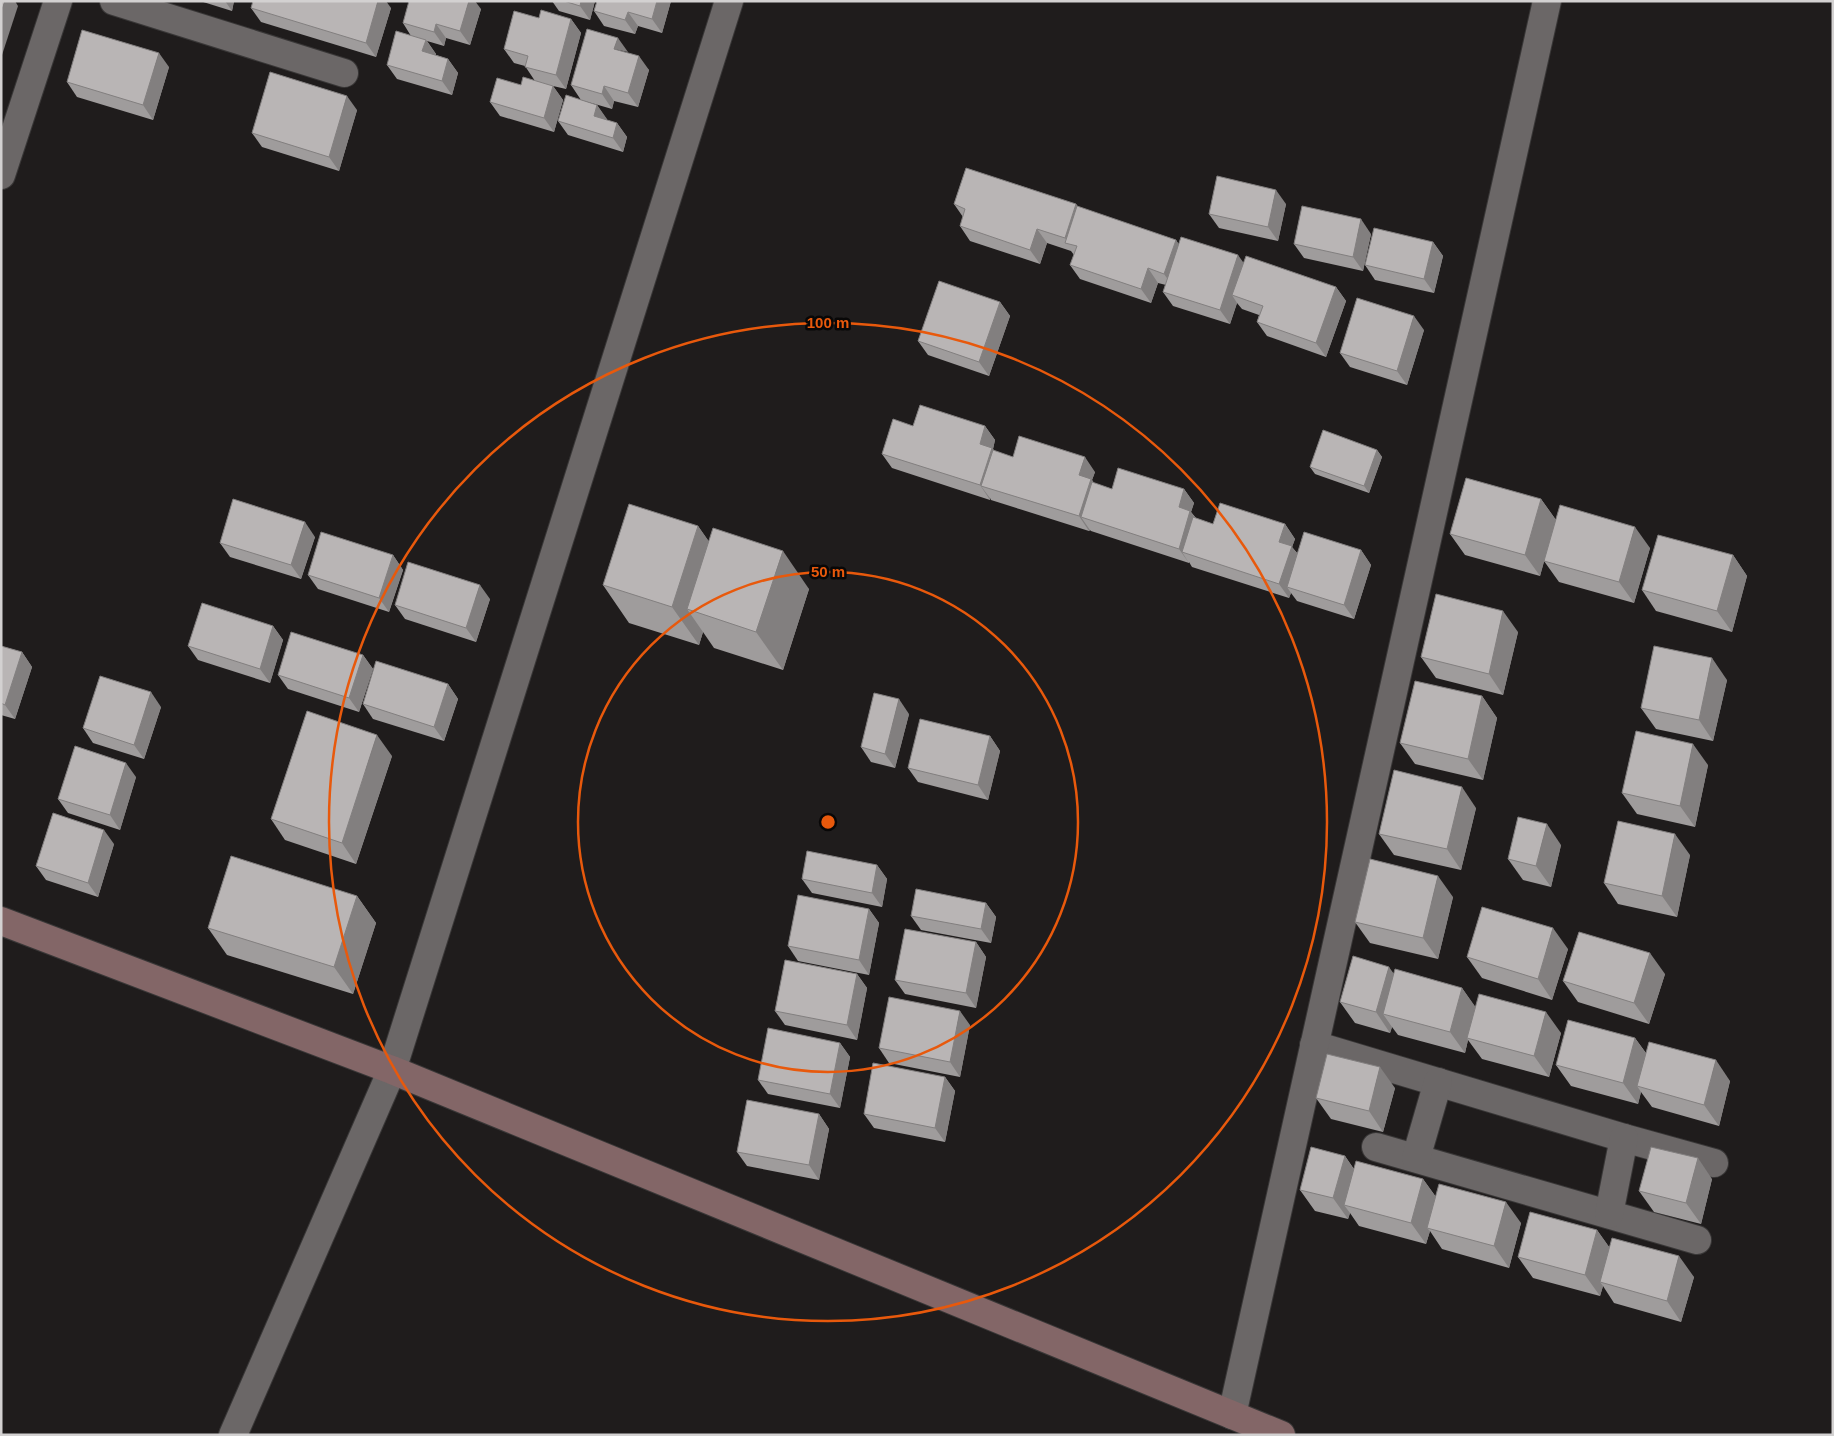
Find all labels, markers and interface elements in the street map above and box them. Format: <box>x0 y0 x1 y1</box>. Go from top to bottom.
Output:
text: 100 m <box>807 314 849 331</box>
text: 50 m <box>811 563 845 580</box>
centre of rings <box>819 813 837 831</box>

